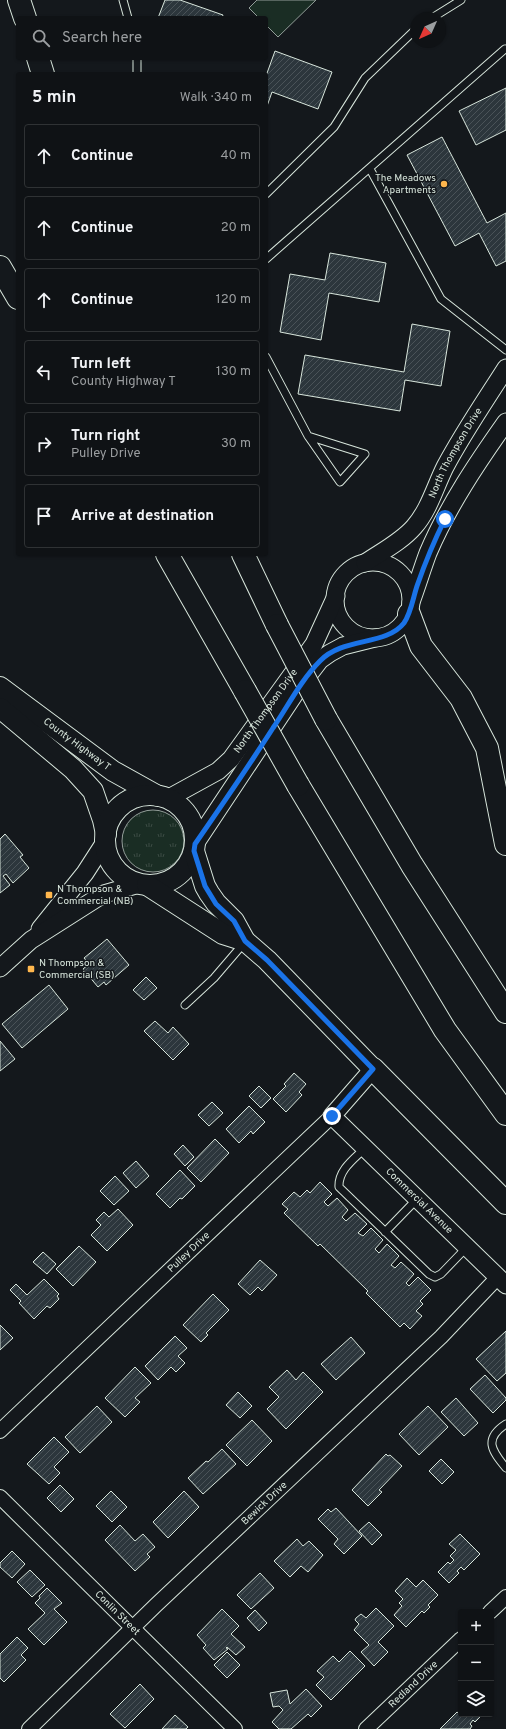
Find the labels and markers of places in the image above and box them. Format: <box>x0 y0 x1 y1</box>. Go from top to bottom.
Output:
place label: The Meadows Apartments <box>375 172 436 197</box>
marker: The Meadows Apartments <box>439 179 449 189</box>
place label: N Thompson & Commercial (NB) <box>57 883 134 908</box>
marker: N Thompson & Commercial (NB) <box>44 890 54 900</box>
place label: N Thompson & Commercial (SB) <box>39 957 114 982</box>
marker: N Thompson & Commercial (SB) <box>26 964 36 974</box>

